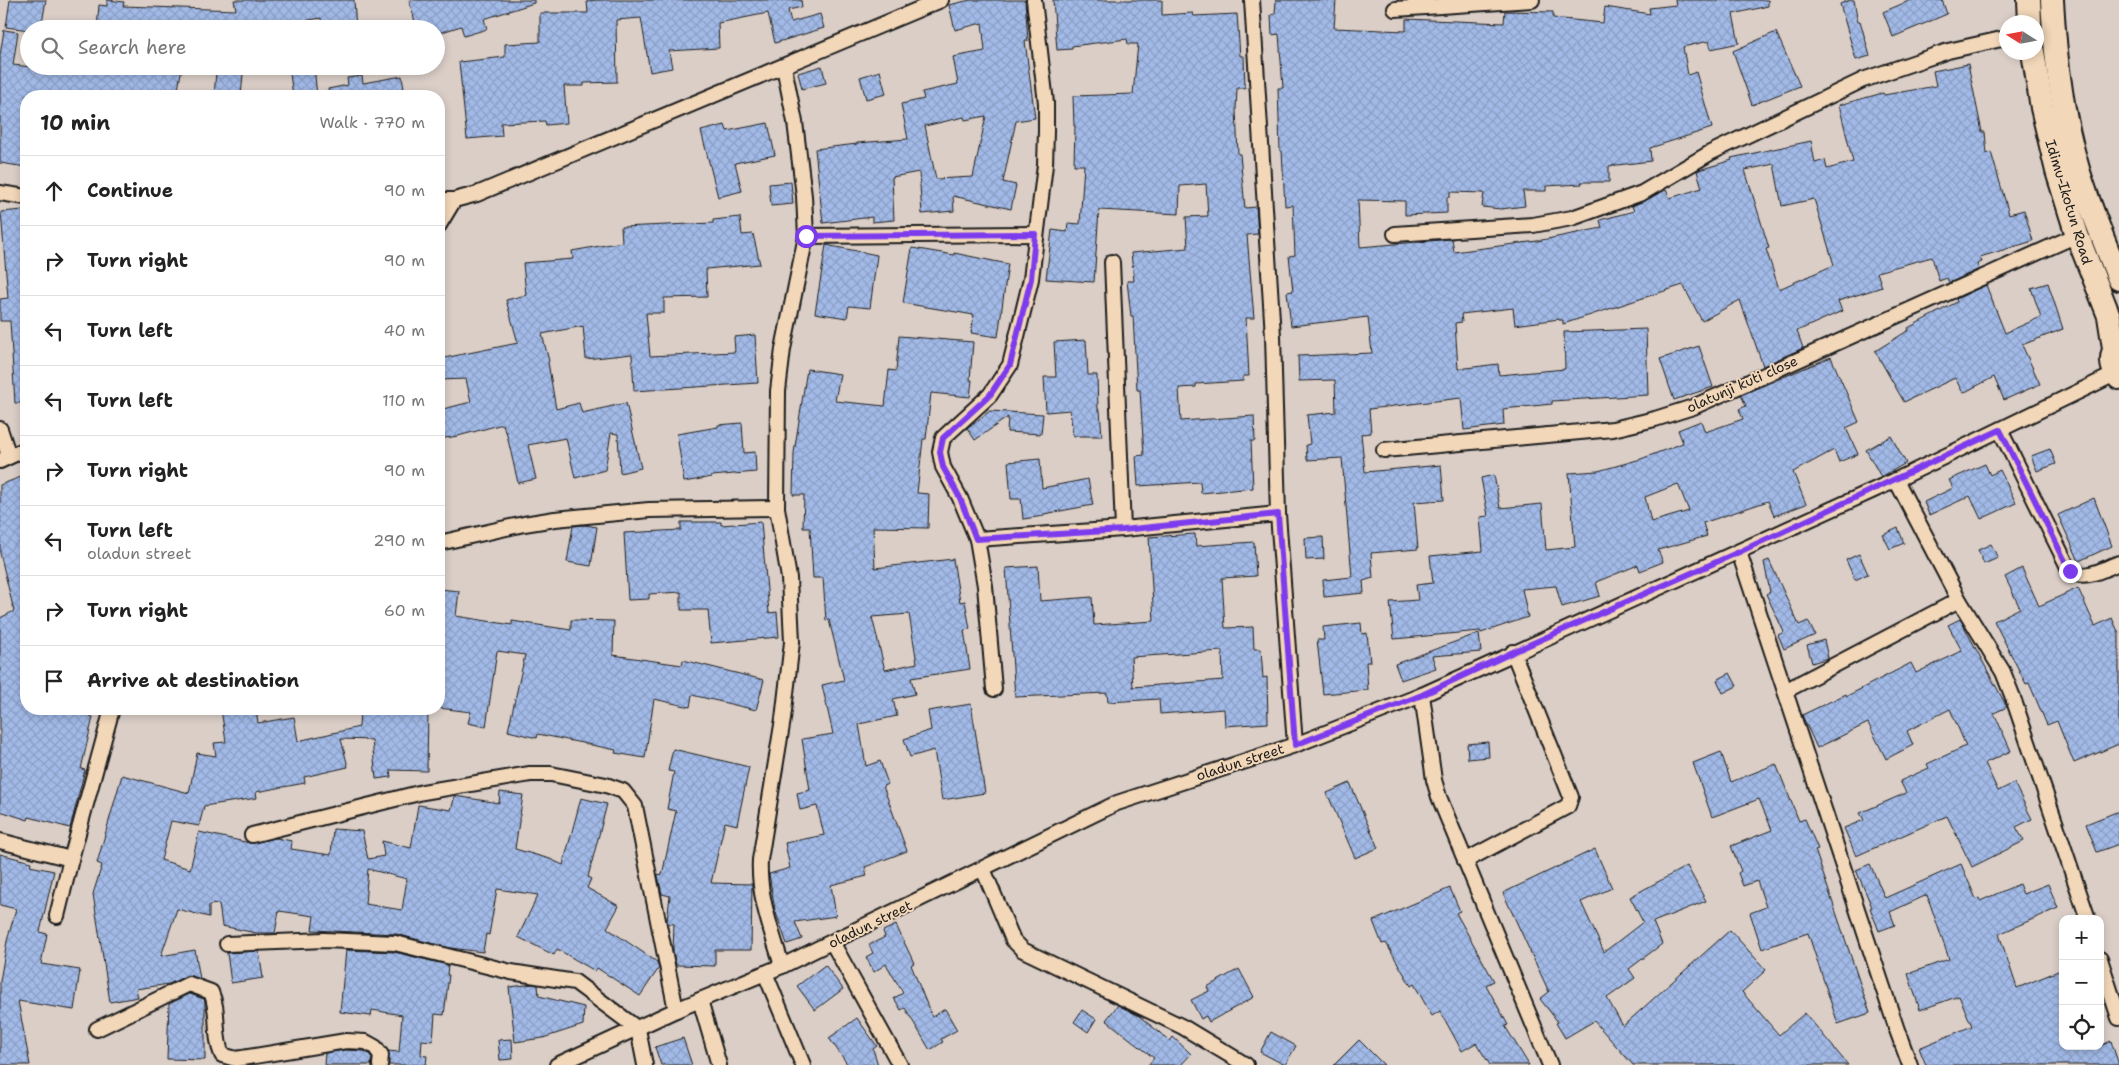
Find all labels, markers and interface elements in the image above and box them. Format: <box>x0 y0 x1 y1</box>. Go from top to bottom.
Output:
north arrow <box>1999 15 2044 60</box>
search box <box>20 20 445 75</box>
icon: search <box>38 34 66 62</box>
text: Search here <box>78 35 187 60</box>
text: 10 min <box>40 109 110 137</box>
text: Walk · 770 m <box>319 112 425 133</box>
street label: Idimu-Ikotun Road <box>2041 137 2097 267</box>
icon: ahead <box>40 177 68 205</box>
text: Continue <box>87 178 173 203</box>
text: 90 m <box>384 180 425 201</box>
route start <box>795 225 818 248</box>
icon: right <box>40 247 68 275</box>
text: Turn right <box>87 248 188 273</box>
text: 90 m <box>384 250 425 271</box>
icon: left <box>40 317 68 345</box>
text: Turn left <box>87 318 173 343</box>
text: 40 m <box>383 320 425 341</box>
street label: olatunji kuti close <box>1684 351 1800 417</box>
icon: left <box>40 387 68 415</box>
text: Turn left <box>87 388 173 413</box>
text: 110 m <box>382 390 425 411</box>
icon: right <box>40 457 68 485</box>
text: Turn right <box>87 458 188 483</box>
text: 90 m <box>384 460 425 481</box>
text: Turn left <box>87 518 173 543</box>
icon: left <box>40 527 68 555</box>
text: 290 m <box>373 530 425 551</box>
text: oladun street <box>87 543 191 564</box>
route end <box>2059 560 2082 583</box>
icon: right <box>40 597 68 625</box>
text: Turn right <box>87 598 188 623</box>
text: 60 m <box>384 600 425 621</box>
icon: arrive <box>40 667 68 695</box>
text: Arrive at destination <box>87 668 299 693</box>
street label: oladun street <box>1194 739 1286 785</box>
street label: oladun street <box>825 896 915 952</box>
map controls <box>2059 915 2104 1050</box>
button: + <box>2059 915 2104 960</box>
button: − <box>2059 960 2104 1005</box>
button: locate <box>2059 1005 2104 1050</box>

